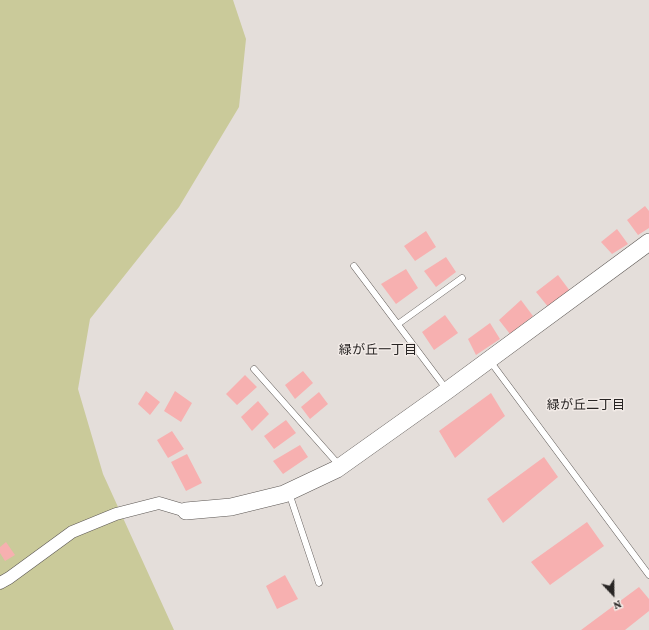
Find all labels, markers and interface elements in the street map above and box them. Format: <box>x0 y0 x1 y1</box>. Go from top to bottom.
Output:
district label: 緑が丘一丁目 <box>339 342 417 358</box>
district label: 緑が丘二丁目 <box>547 397 625 413</box>
north arrow <box>593 574 633 614</box>
text: N <box>612 598 623 612</box>

